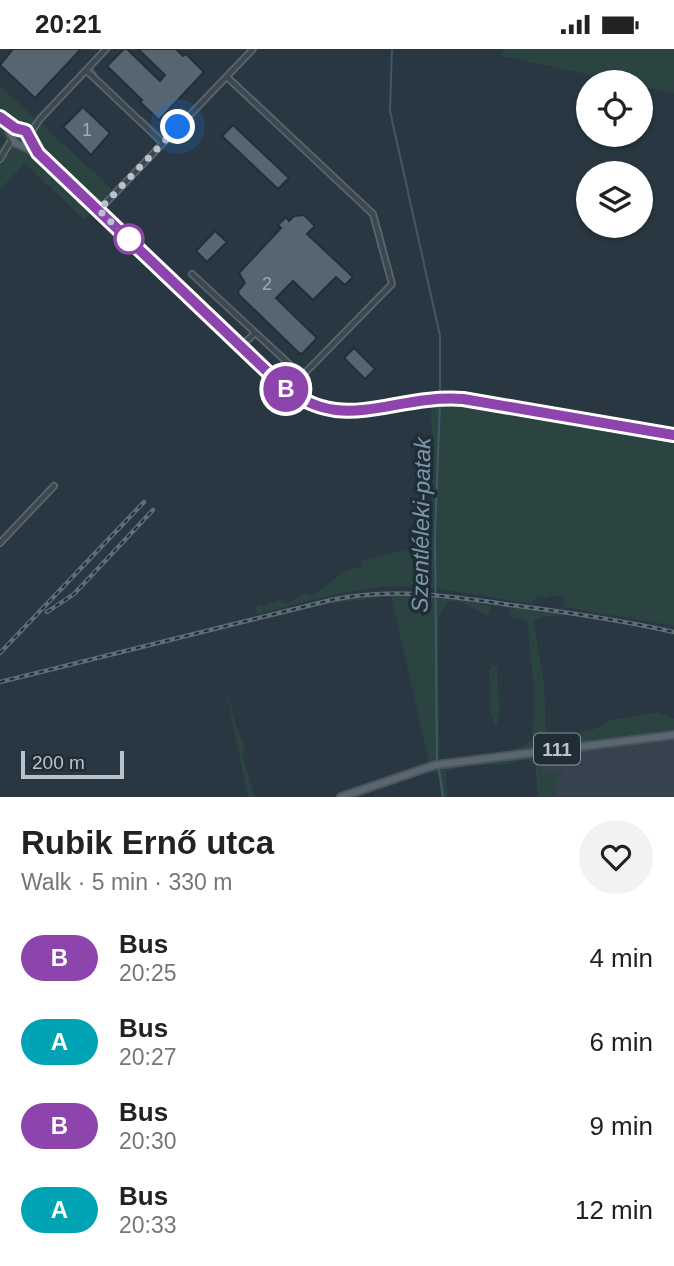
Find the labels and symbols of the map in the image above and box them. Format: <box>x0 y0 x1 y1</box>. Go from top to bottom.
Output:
your location <box>160 109 195 144</box>
house number: 1 <box>82 120 92 140</box>
unlabelled marker <box>114 224 144 254</box>
house number: 2 <box>262 274 272 294</box>
line badge: B <box>263 366 309 412</box>
water label: Szentléleki-patak <box>406 436 436 613</box>
road number: 111 <box>534 733 580 765</box>
scale bar <box>21 748 124 780</box>

